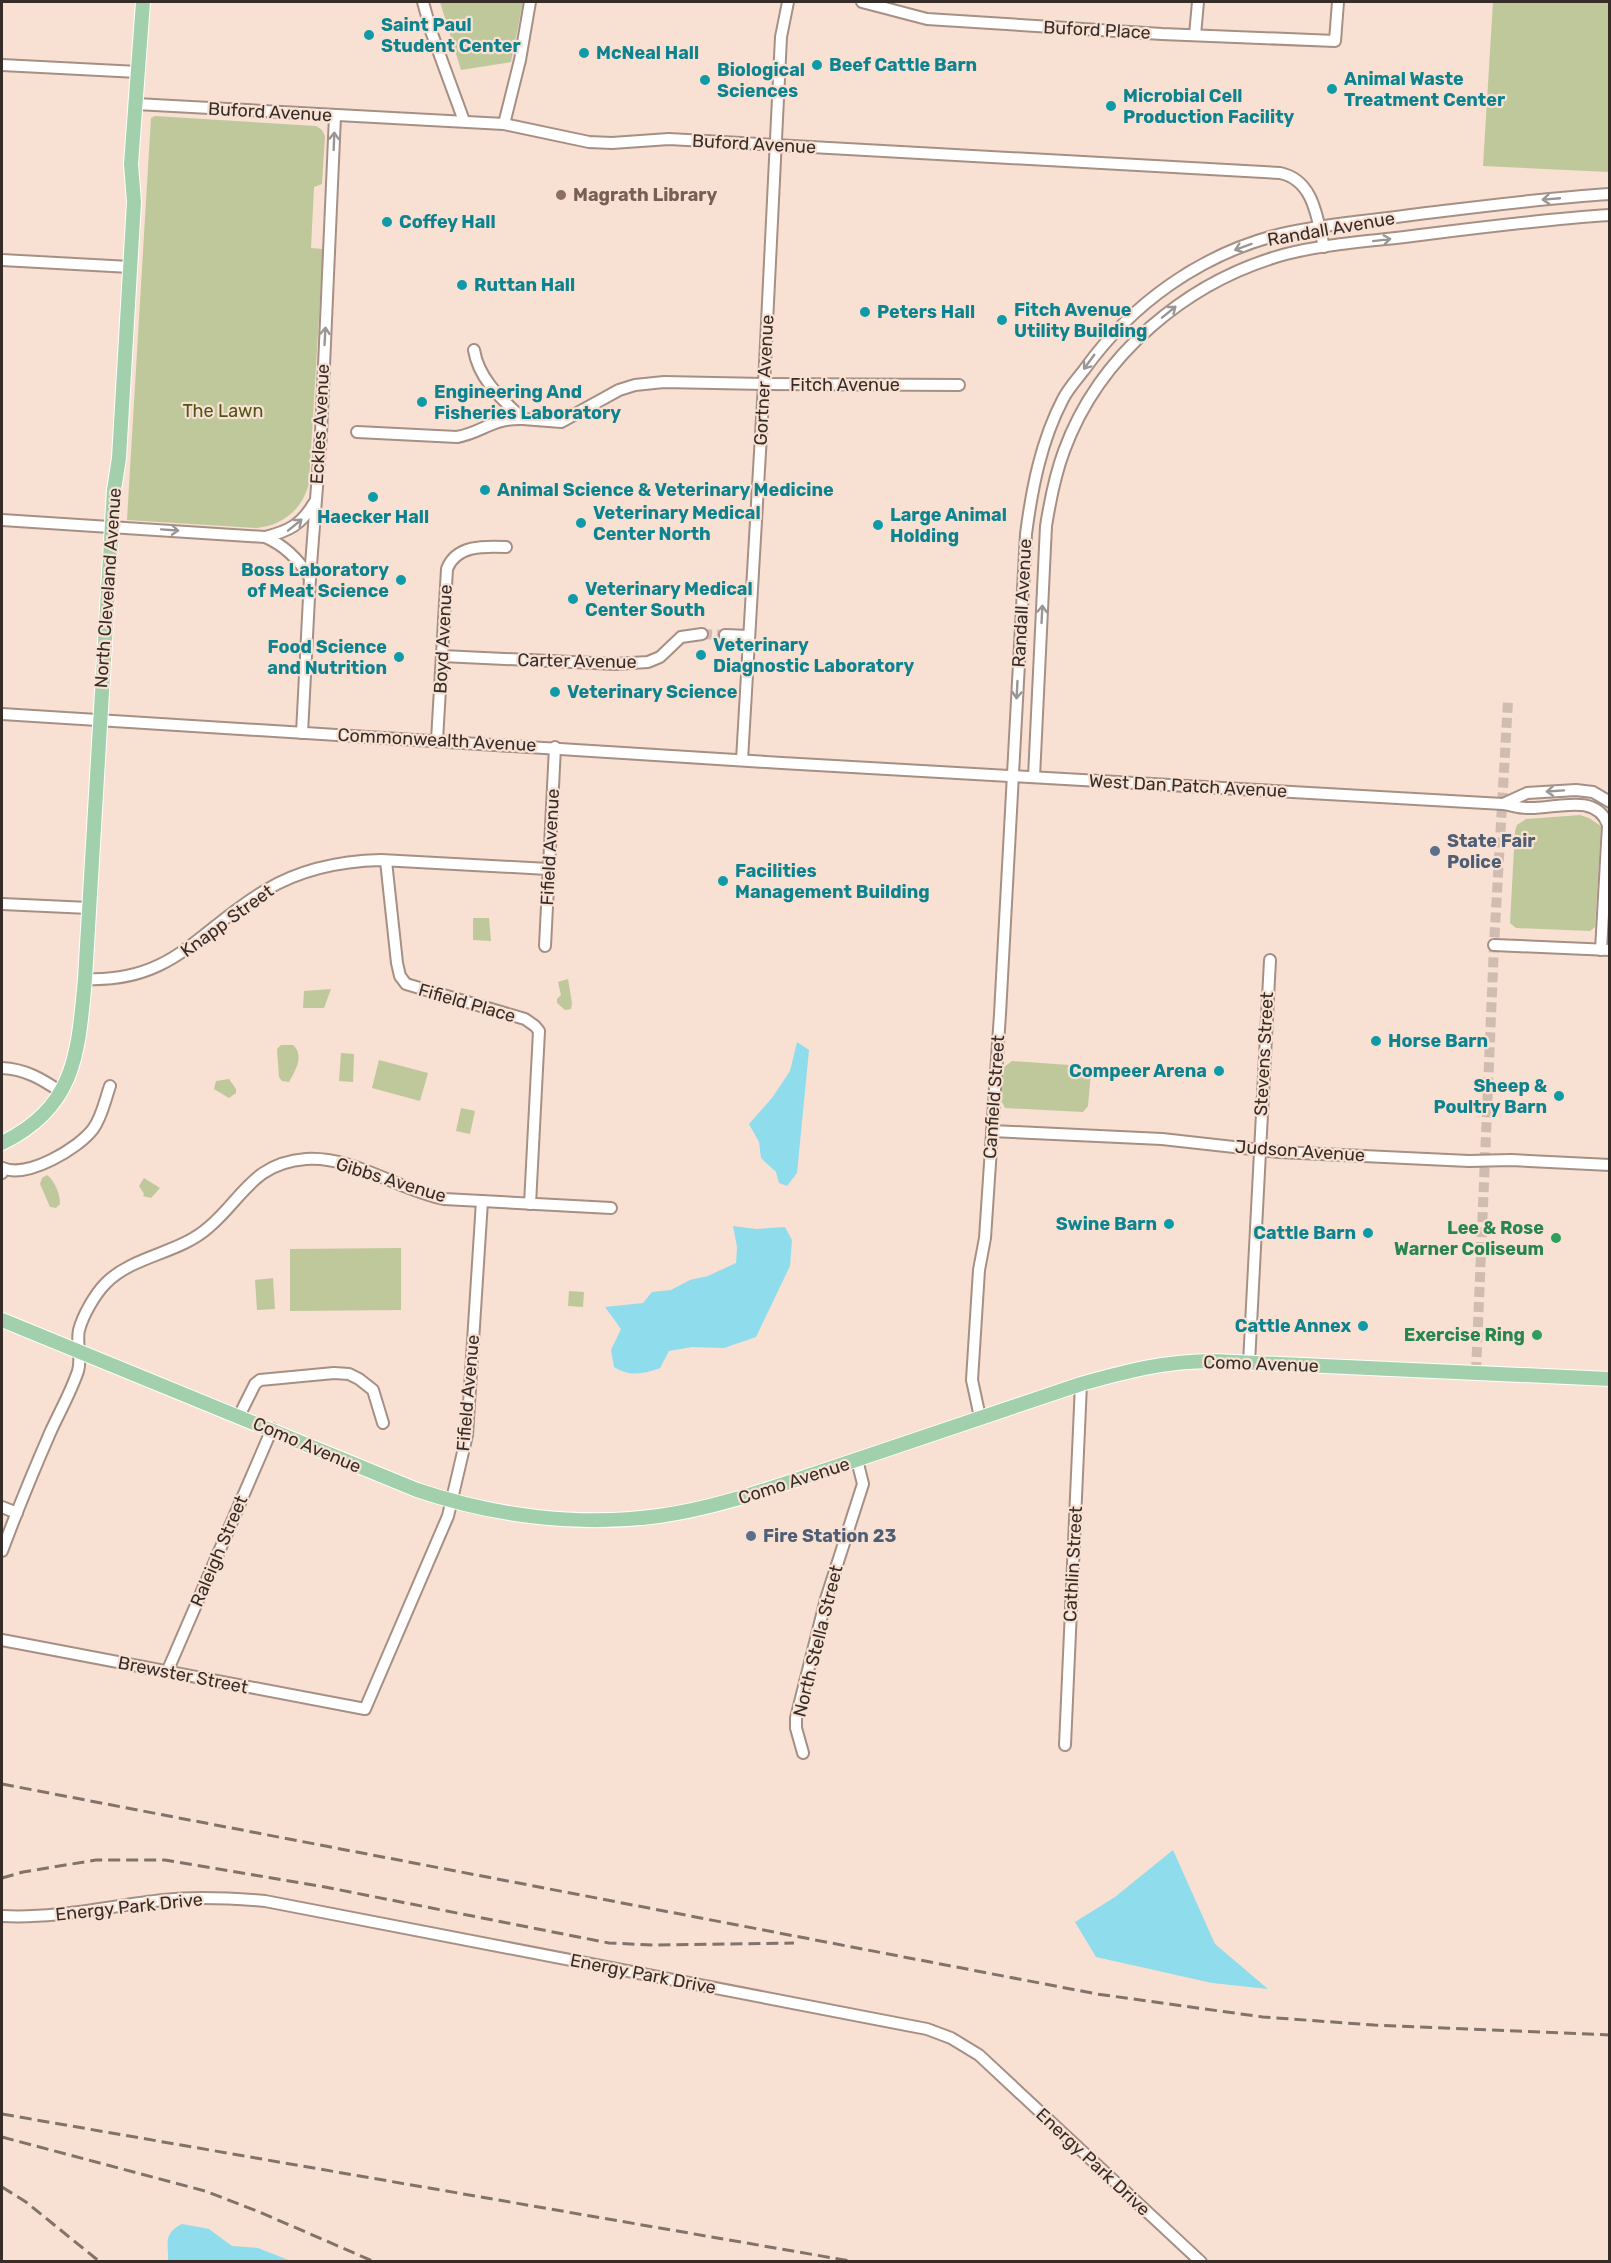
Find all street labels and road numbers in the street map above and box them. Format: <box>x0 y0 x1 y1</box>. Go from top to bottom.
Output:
street label: Buford Place <box>1043 16 1151 44</box>
street label: Buford Avenue <box>207 98 333 126</box>
street label: Buford Avenue <box>691 130 817 158</box>
street label: Randall Avenue <box>1266 207 1396 251</box>
street label: Gortner Avenue <box>750 314 778 446</box>
street label: Eckles Avenue <box>306 363 334 485</box>
street label: Fitch Avenue <box>790 374 900 396</box>
street label: North Cleveland Avenue <box>90 487 126 689</box>
street label: Randall Avenue <box>1008 538 1036 668</box>
street label: Boyd Avenue <box>429 584 457 694</box>
street label: Carter Avenue <box>517 649 637 673</box>
street label: Commonwealth Avenue <box>337 724 537 756</box>
street label: West Dan Patch Avenue <box>1088 770 1288 802</box>
street label: Fifield Avenue <box>536 788 564 906</box>
street label: Knapp Street <box>176 880 278 962</box>
street label: Fifield Place <box>416 979 518 1027</box>
street label: Stevens Street <box>1250 991 1278 1117</box>
street label: Canfield Street <box>979 1034 1009 1160</box>
street label: Judson Avenue <box>1234 1135 1366 1167</box>
street label: Gibbs Avenue <box>333 1153 449 1207</box>
street label: Fifield Avenue <box>452 1334 484 1452</box>
street label: Como Avenue <box>1203 1351 1319 1377</box>
street label: Como Avenue <box>249 1412 365 1478</box>
street label: Como Avenue <box>736 1453 852 1509</box>
street label: Raleigh Street <box>186 1492 252 1610</box>
street label: Cathlin Street <box>1059 1506 1087 1622</box>
street label: North Stella Street <box>789 1563 847 1719</box>
street label: Brewster Street <box>116 1652 250 1698</box>
street label: Energy Park Drive <box>54 1888 204 1926</box>
street label: Energy Park Drive <box>568 1949 718 1999</box>
street label: Energy Park Drive <box>1031 2103 1155 2221</box>

